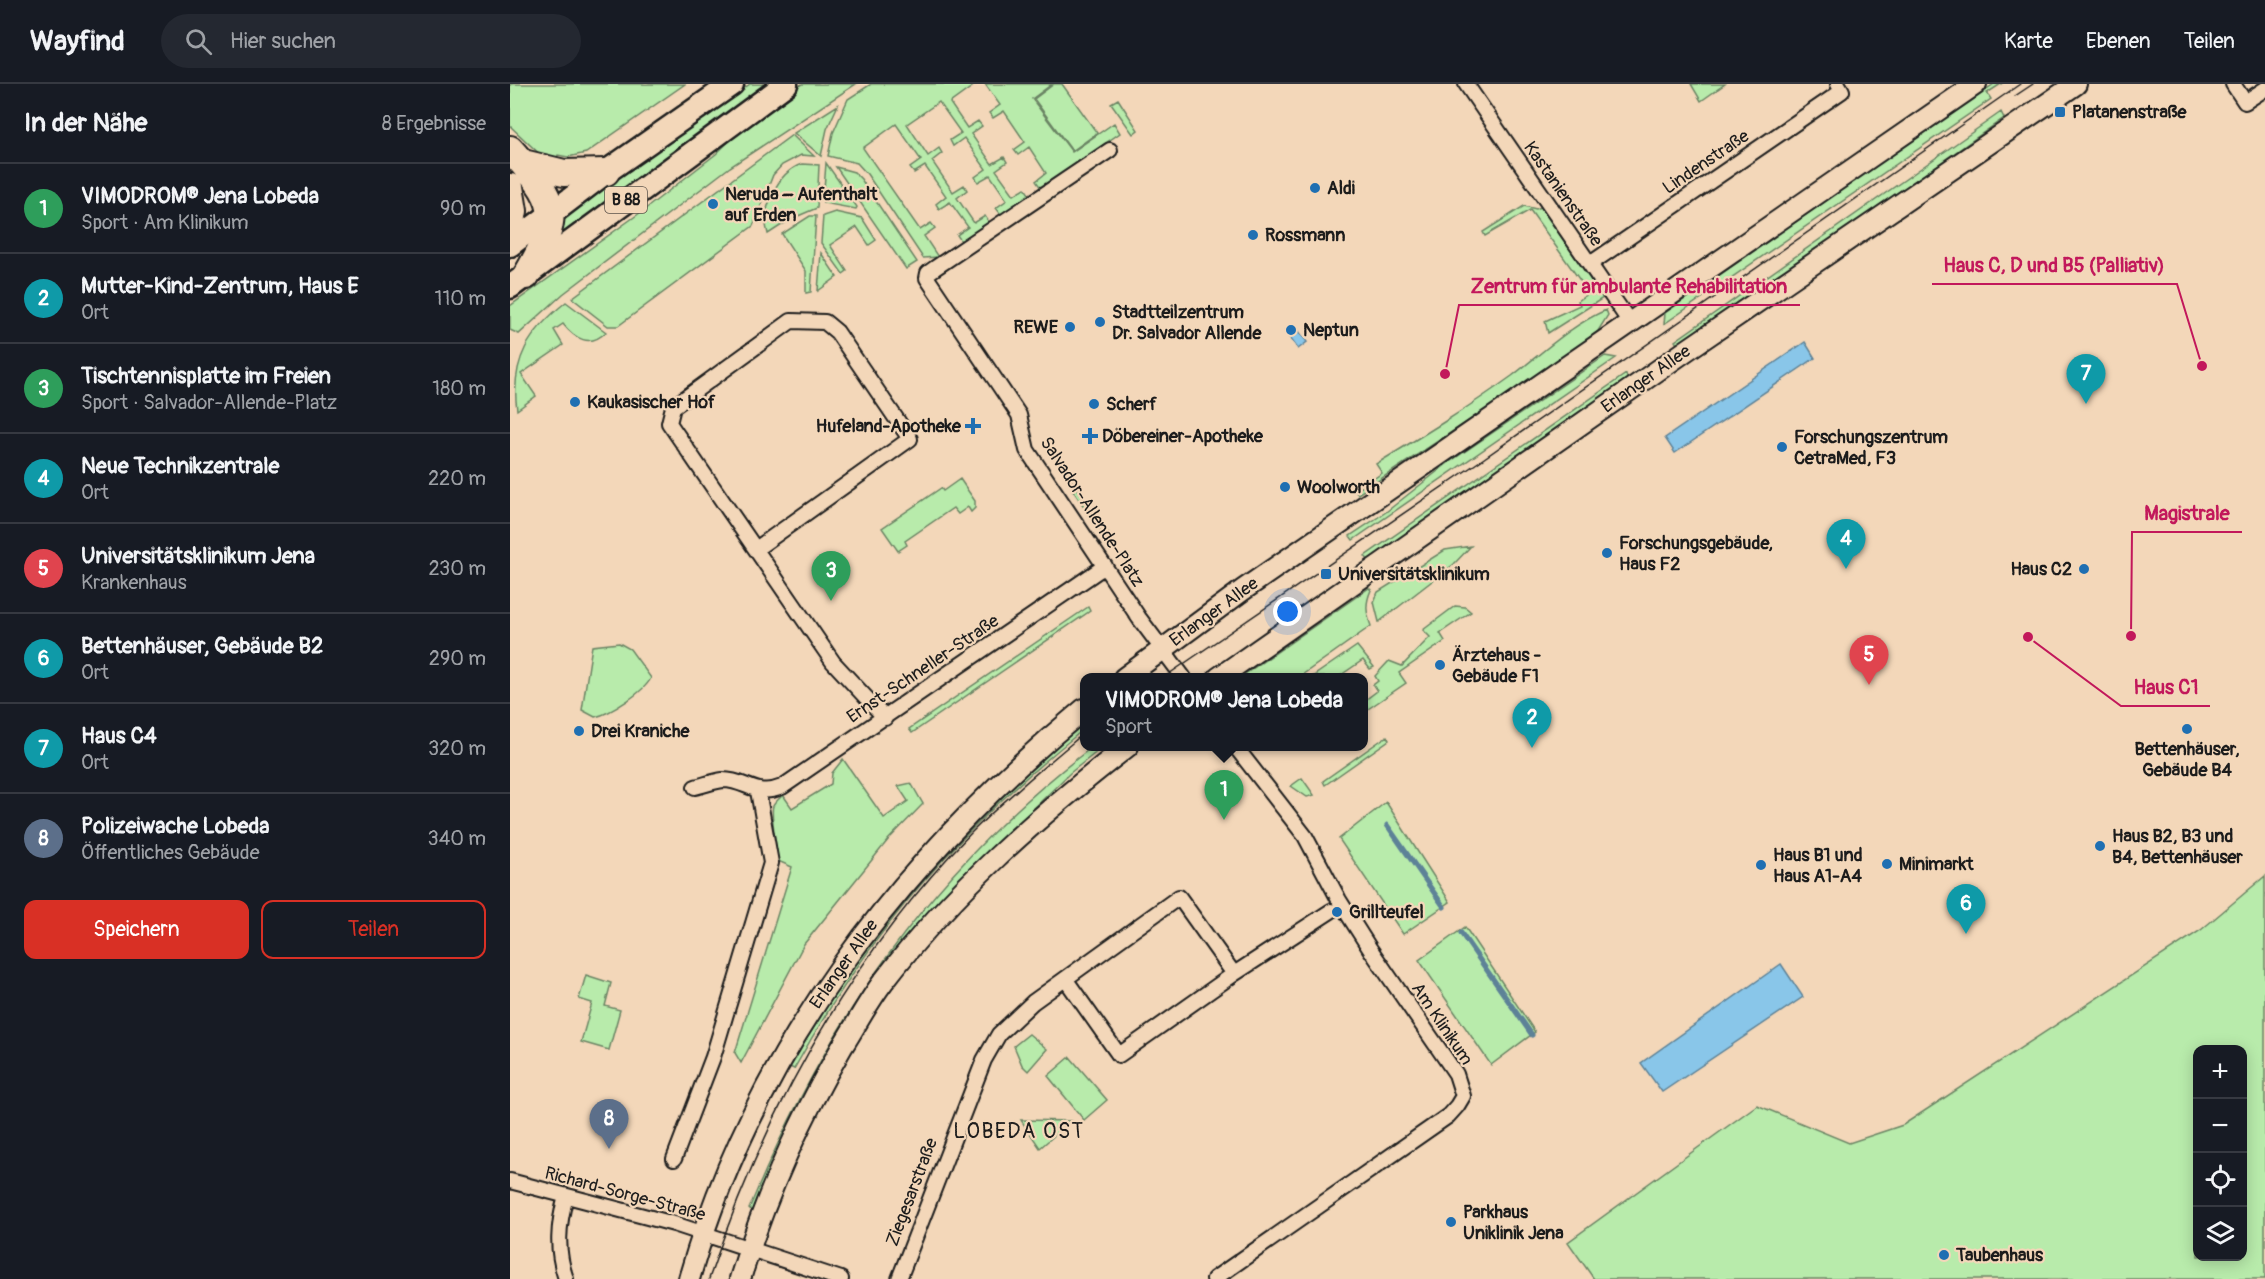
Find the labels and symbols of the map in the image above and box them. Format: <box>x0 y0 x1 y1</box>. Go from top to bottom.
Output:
place label: Platanenstraße <box>2072 101 2188 124</box>
marker: Platanenstraße <box>2053 105 2067 119</box>
street label: Lindenstraße <box>1658 125 1754 199</box>
street label: Kastanienstraße <box>1518 137 1608 251</box>
place label: Aldi <box>1327 177 1355 200</box>
marker: Aldi <box>1308 181 1322 195</box>
place label: Neruda – Aufenthalt auf Erden <box>725 183 878 227</box>
road number: B 88 <box>605 187 647 213</box>
marker: Neruda – Aufenthalt auf Erden <box>706 197 720 211</box>
place label: Rossmann <box>1265 224 1345 247</box>
marker: Rossmann <box>1246 228 1260 242</box>
callout: Haus C, D und B5 (Palliativ) <box>1932 246 2177 284</box>
text: Haus C, D und B5 (Palliativ) <box>1943 253 2165 278</box>
callout: Zentrum für ambulante Rehabilitation <box>1459 267 1800 305</box>
text: Zentrum für ambulante Rehabilitation <box>1471 274 1787 299</box>
place label: Stadtteilzentrum Dr. Salvador Allende <box>1112 301 1263 345</box>
marker: Stadtteilzentrum Dr. Salvador Allende <box>1093 315 1107 329</box>
place label: REWE <box>1013 316 1059 339</box>
place label: Neptun <box>1303 319 1359 342</box>
marker: REWE <box>1063 320 1077 334</box>
marker: Neptun <box>1284 323 1298 337</box>
street label: Erlanger Allee <box>1597 340 1695 418</box>
pin: 7 <box>2066 354 2106 404</box>
place label: Kaukasischer Hof <box>587 391 716 414</box>
place label: Scherf <box>1106 393 1157 416</box>
marker: Kaukasischer Hof <box>568 395 582 409</box>
marker: Scherf <box>1087 397 1101 411</box>
place label: Hufeland-Apotheke <box>816 415 962 438</box>
marker: Hufeland-Apotheke <box>966 419 980 433</box>
place label: Döbereiner-Apotheke <box>1102 425 1264 448</box>
place label: Forschungszentrum CetraMed, F3 <box>1794 426 1948 470</box>
marker: Döbereiner-Apotheke <box>1083 429 1097 443</box>
street label: Salvador-Allende-Platz <box>1035 432 1149 592</box>
marker: Forschungszentrum CetraMed, F3 <box>1775 440 1789 454</box>
place label: Woolworth <box>1297 476 1380 499</box>
marker: Woolworth <box>1278 480 1292 494</box>
callout: Magistrale <box>2132 494 2242 532</box>
text: Magistrale <box>2144 501 2231 526</box>
pin: 4 <box>1826 520 1866 569</box>
place label: Forschungsgebäude, Haus F2 <box>1619 532 1773 576</box>
marker: Forschungsgebäude, Haus F2 <box>1600 546 1614 560</box>
pin: 3 <box>812 552 850 601</box>
place label: Haus C2 <box>2010 558 2072 581</box>
marker: Haus C2 <box>2077 562 2091 576</box>
place label: Universitätsklinikum <box>1338 563 1490 586</box>
marker: Universitätsklinikum <box>1319 567 1333 581</box>
street label: Erlanger Allee <box>1165 572 1263 652</box>
your location <box>1273 597 1302 626</box>
street label: Ernst-Schneller-Straße <box>843 609 1004 728</box>
pin: 5 <box>1850 636 1888 685</box>
place label: Ärztehaus - Gebäude F1 <box>1452 644 1542 688</box>
marker: Ärztehaus - Gebäude F1 <box>1433 658 1447 672</box>
callout: Haus C1 <box>2121 668 2210 706</box>
text: Haus C1 <box>2133 675 2199 700</box>
pin: 2 <box>1512 698 1552 748</box>
place label: Drei Kraniche <box>591 720 690 743</box>
marker: Bettenhäuser, Gebäude B4 <box>2180 722 2194 736</box>
marker: Drei Kraniche <box>572 724 586 738</box>
place label: Bettenhäuser, Gebäude B4 <box>2135 738 2240 782</box>
pin: 1 <box>1204 770 1244 820</box>
place label: Haus B2, B3 und B4, Bettenhäuser <box>2112 825 2243 869</box>
marker: Haus B2, B3 und B4, Bettenhäuser <box>2093 839 2107 853</box>
place label: Haus B1 und Haus A1-A4 <box>1773 844 1863 888</box>
place label: Minimarkt <box>1899 853 1974 876</box>
marker: Minimarkt <box>1880 857 1894 871</box>
marker: Haus B1 und Haus A1-A4 <box>1754 858 1768 872</box>
pin: 6 <box>1946 884 1986 934</box>
place label: Grillteufel <box>1349 901 1424 924</box>
marker: Grillteufel <box>1330 905 1344 919</box>
street label: Erlanger Allee <box>805 915 883 1013</box>
street label: Am Klinikum <box>1406 978 1478 1070</box>
pin: 8 <box>590 1100 628 1149</box>
district label: LOBEDA OST <box>953 1118 1085 1145</box>
street label: Ziegesarstraße <box>881 1135 943 1249</box>
street label: Richard-Sorge-Straße <box>542 1161 708 1227</box>
place label: Parkhaus Uniklinik Jena <box>1463 1201 1564 1245</box>
marker: Parkhaus Uniklinik Jena <box>1444 1215 1458 1229</box>
place label: Taubenhaus <box>1955 1244 2044 1267</box>
marker: Taubenhaus <box>1937 1248 1951 1262</box>

